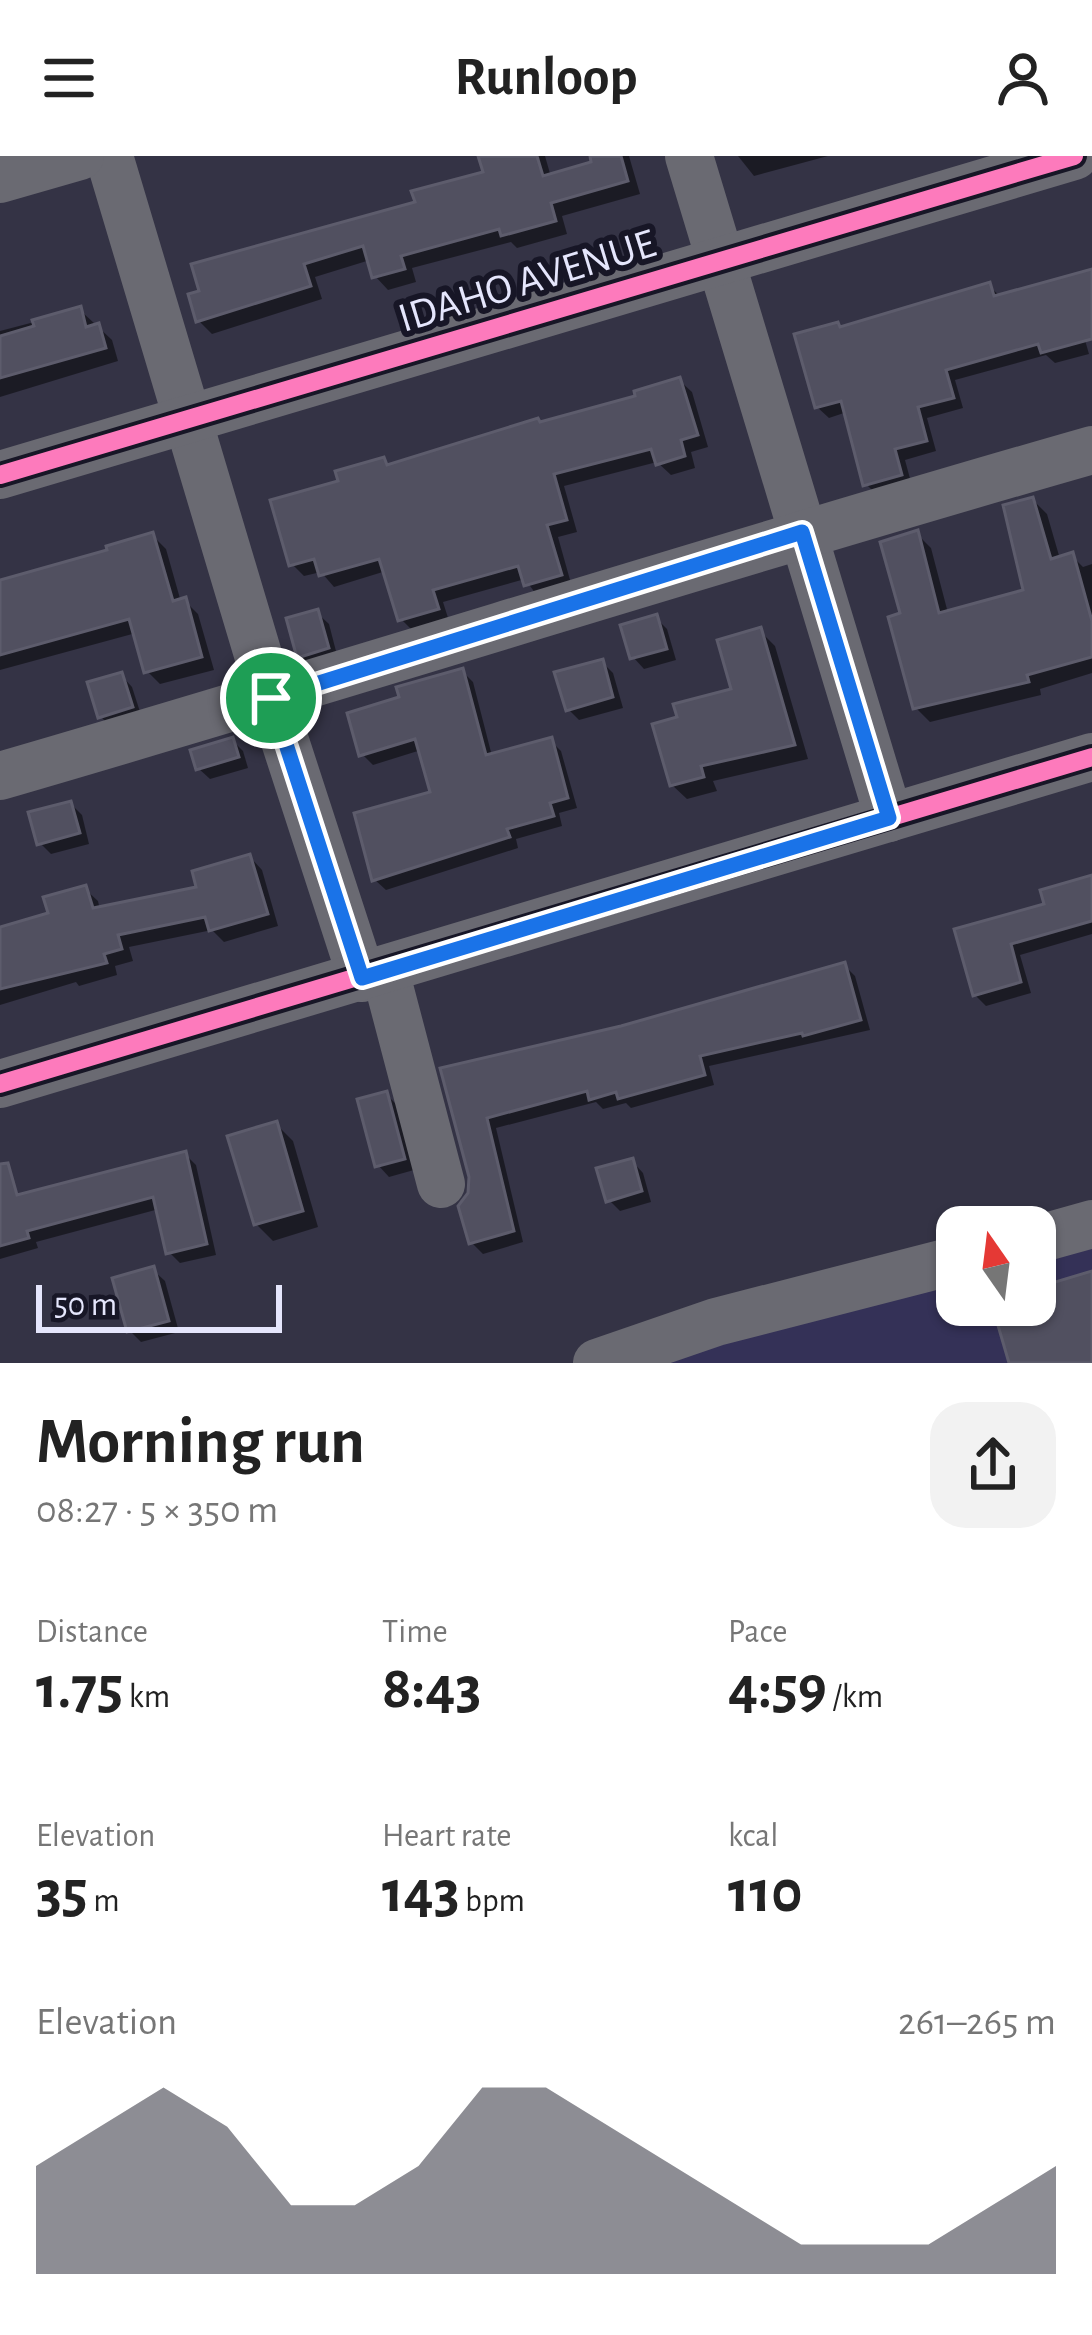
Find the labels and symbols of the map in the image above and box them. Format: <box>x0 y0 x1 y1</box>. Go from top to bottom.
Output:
street label: IDAHO AVENUE <box>394 222 660 340</box>
pin <box>220 647 322 749</box>
north arrow <box>936 1206 1056 1326</box>
scale bar <box>36 1279 282 1332</box>

